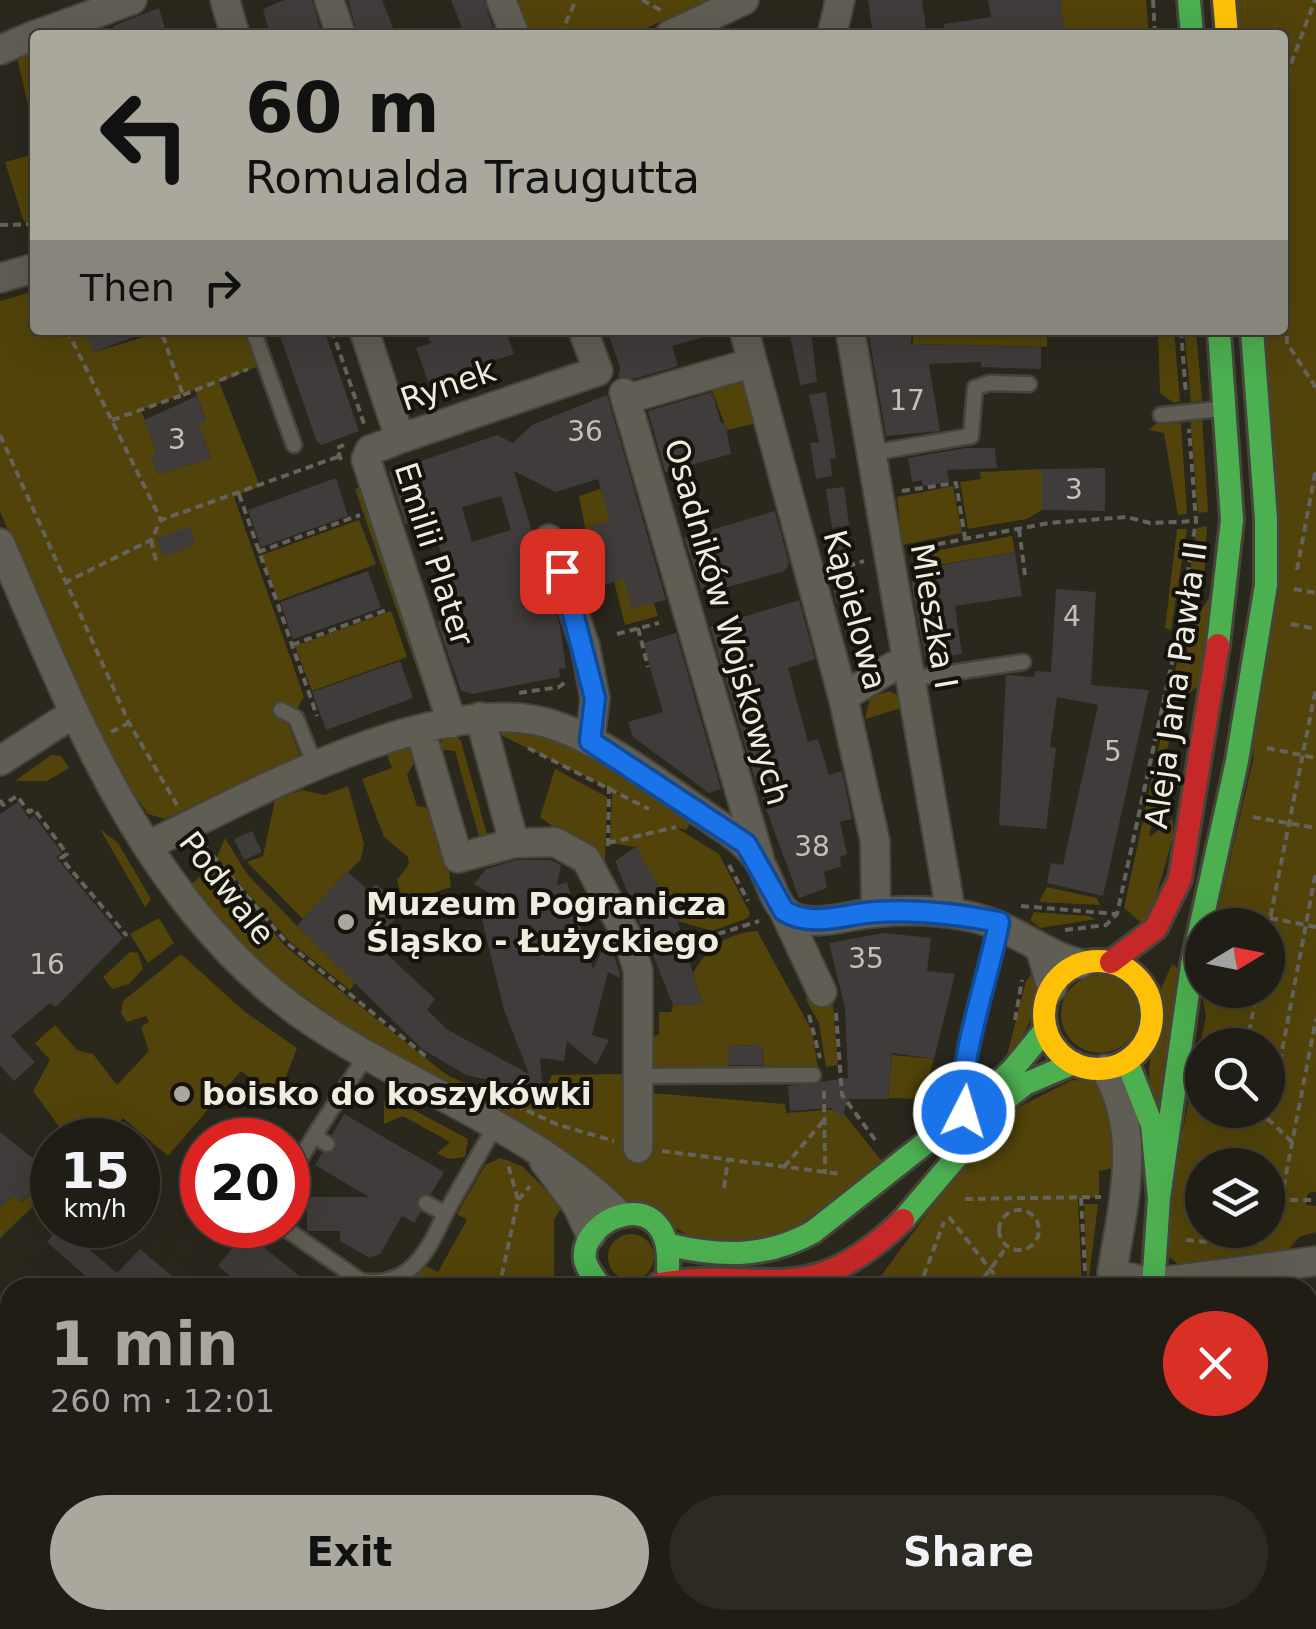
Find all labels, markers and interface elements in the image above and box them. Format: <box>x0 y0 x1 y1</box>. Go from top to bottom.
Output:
text: 60 m <box>245 67 440 149</box>
icon: left <box>80 70 210 200</box>
text: Romualda Traugutta <box>245 151 700 204</box>
icon: right <box>195 260 250 315</box>
text: Then <box>80 266 175 310</box>
street label: Rynek <box>396 351 501 419</box>
house number: 17 <box>889 384 925 417</box>
house number: 36 <box>567 415 603 448</box>
house number: 3 <box>168 423 186 456</box>
street label: Osadników Wojskowych <box>656 435 798 809</box>
street label: Emilii Plater <box>387 458 482 651</box>
house number: 3 <box>1065 473 1083 506</box>
street label: Kąpielowa <box>815 526 895 694</box>
pin <box>520 529 605 614</box>
street label: Aleja Jana Pawła II <box>1137 539 1215 831</box>
street label: Mieszka I <box>903 540 965 692</box>
icon: arrive <box>535 544 590 599</box>
house number: 4 <box>1063 600 1081 633</box>
house number: 5 <box>1104 735 1122 768</box>
street label: Podwale <box>171 824 283 952</box>
house number: 38 <box>794 830 830 863</box>
place label: Muzeum Pogranicza Śląsko - Łużyckiego <box>366 885 727 960</box>
north arrow <box>1185 908 1285 1008</box>
map controls <box>1185 908 1285 1248</box>
marker: Muzeum Pogranicza Śląsko - Łużyckiego <box>335 911 357 933</box>
house number: 35 <box>848 942 884 975</box>
house number: 16 <box>29 948 65 981</box>
button: search <box>1185 1028 1285 1128</box>
position arrow <box>912 1060 1016 1164</box>
place label: boisko do koszykówki <box>202 1075 592 1113</box>
marker: boisko do koszykówki <box>171 1083 193 1105</box>
speed limit sign: 20 <box>180 1118 310 1248</box>
text: 15 <box>60 1142 130 1200</box>
button: layers <box>1185 1148 1285 1248</box>
text: km/h <box>63 1194 127 1223</box>
text: 1 min <box>50 1309 238 1379</box>
button: close <box>1163 1311 1268 1416</box>
text: 260 m · 12:01 <box>50 1382 275 1420</box>
button: Exit <box>50 1495 649 1610</box>
button: Share <box>669 1495 1268 1610</box>

